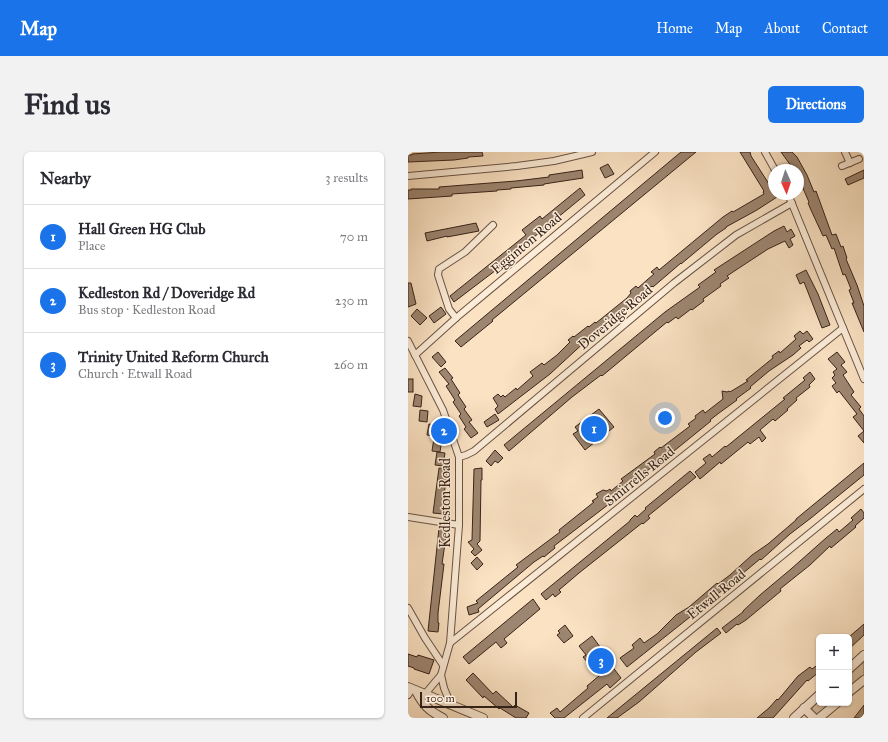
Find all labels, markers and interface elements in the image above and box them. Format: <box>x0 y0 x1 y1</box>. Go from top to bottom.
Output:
text: Map <box>20 17 57 40</box>
text: Home <box>656 20 693 37</box>
text: Map <box>715 20 742 37</box>
text: About <box>764 20 800 37</box>
text: Contact <box>822 20 868 37</box>
button: Directions <box>768 86 864 123</box>
text: Find us <box>24 87 110 122</box>
north arrow <box>768 164 804 200</box>
text: Nearby <box>40 168 91 189</box>
text: 3 results <box>325 170 368 186</box>
street label: Egginton Road <box>488 209 565 278</box>
text: Hall Green HG Club <box>78 220 205 238</box>
text: 1 <box>50 229 56 245</box>
text: 70 m <box>340 229 368 245</box>
text: Place <box>78 238 105 254</box>
street label: Doveridge Road <box>575 281 656 353</box>
text: Kedleston Rd / Doveridge Rd <box>78 284 255 302</box>
text: 2 <box>50 293 56 309</box>
text: 230 m <box>335 293 368 309</box>
text: Bus stop · Kedleston Road <box>78 302 215 318</box>
text: Trinity United Reform Church <box>78 348 269 366</box>
text: 3 <box>50 357 56 373</box>
text: 260 m <box>334 357 368 373</box>
text: Church · Etwall Road <box>78 366 192 382</box>
your location <box>655 408 675 428</box>
pin: 1 <box>581 414 607 444</box>
pin: 2 <box>431 416 457 446</box>
street label: Smirrells Road <box>601 443 678 510</box>
street label: Kedleston Road <box>437 458 454 548</box>
street label: Etwall Road <box>684 566 749 623</box>
map controls <box>816 634 852 706</box>
button: + <box>816 634 852 670</box>
pin: 3 <box>588 646 614 676</box>
button: − <box>816 670 852 706</box>
scale bar <box>420 690 517 709</box>
text: 100 m <box>426 692 455 705</box>

